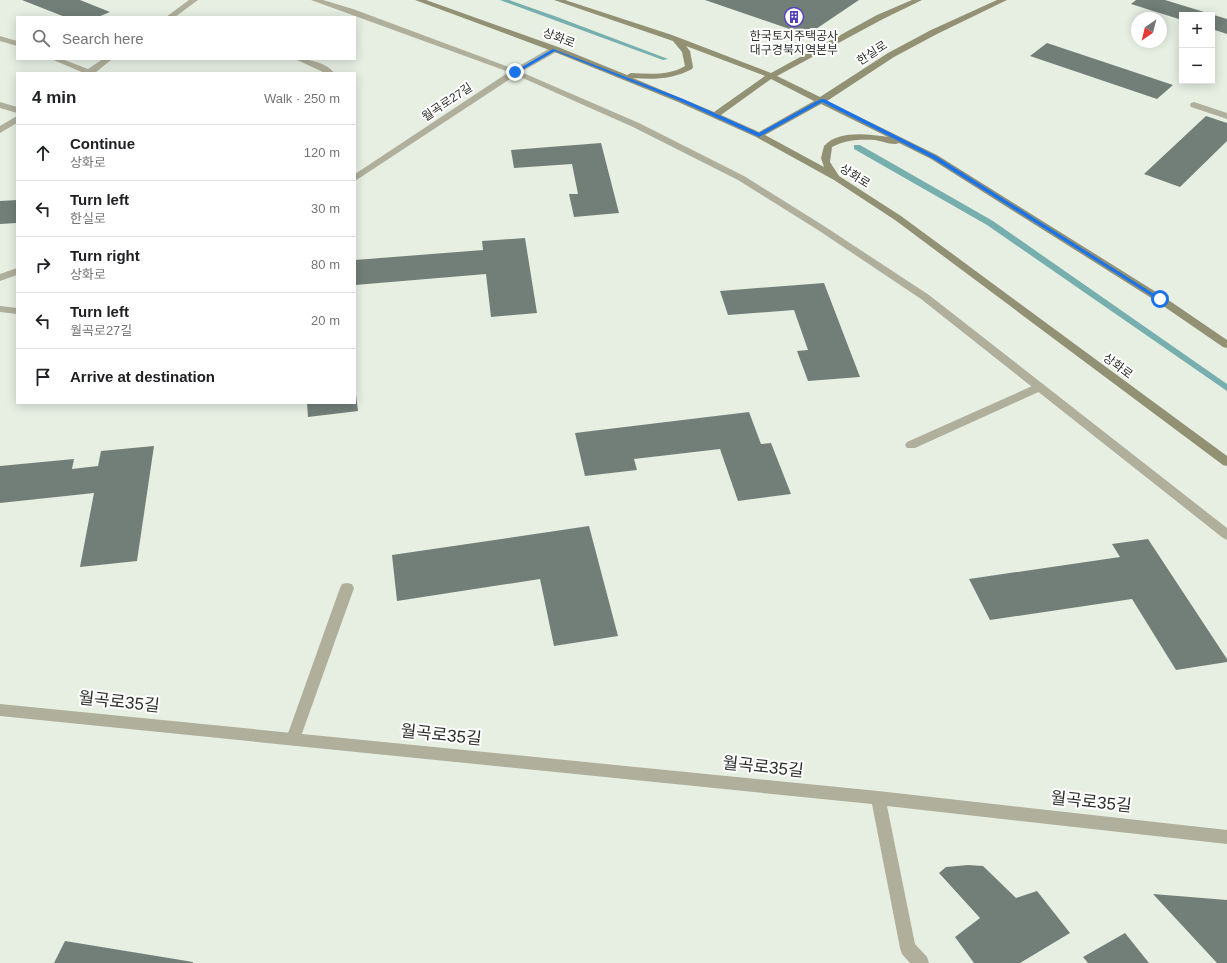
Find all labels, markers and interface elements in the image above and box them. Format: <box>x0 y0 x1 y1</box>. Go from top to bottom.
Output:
building icon: 한국토지주택공사 대구경북지역본부 <box>783 6 805 28</box>
north arrow <box>1131 12 1167 48</box>
map controls <box>1179 12 1215 84</box>
button: + <box>1179 12 1215 48</box>
search box <box>16 16 356 60</box>
street label: 상화로 <box>541 26 577 50</box>
icon: search <box>30 27 52 49</box>
place label: 한국토지주택공사 대구경북지역본부 <box>750 29 838 57</box>
text: Search here <box>62 30 144 47</box>
street label: 한실로 <box>854 38 890 68</box>
button: − <box>1179 48 1215 84</box>
route end <box>506 63 524 81</box>
street label: 월곡로27길 <box>419 80 475 124</box>
text: 4 min <box>32 88 76 107</box>
text: Walk · 250 m <box>264 91 340 106</box>
text: Continue <box>70 135 135 152</box>
icon: ahead <box>32 142 54 164</box>
text: 120 m <box>304 145 340 160</box>
text: 상화로 <box>70 155 106 170</box>
street label: 상화로 <box>837 161 873 191</box>
text: Turn left <box>70 191 129 208</box>
icon: left <box>32 198 54 220</box>
text: 30 m <box>311 201 340 216</box>
text: 한실로 <box>70 211 106 226</box>
text: Turn right <box>70 247 140 264</box>
icon: right <box>32 254 54 276</box>
text: 80 m <box>311 257 340 272</box>
text: 상화로 <box>70 267 106 282</box>
route start <box>1151 290 1169 308</box>
text: Turn left <box>70 303 129 320</box>
icon: left <box>32 310 54 332</box>
text: 20 m <box>311 313 340 328</box>
text: 월곡로27길 <box>70 323 132 338</box>
street label: 상화로 <box>1101 350 1135 382</box>
icon: arrive <box>32 366 54 388</box>
text: Arrive at destination <box>70 368 215 385</box>
street label: 월곡로35길 <box>77 688 161 716</box>
street label: 월곡로35길 <box>399 721 483 749</box>
street label: 월곡로35길 <box>721 753 805 781</box>
street label: 월곡로35길 <box>1049 788 1133 816</box>

